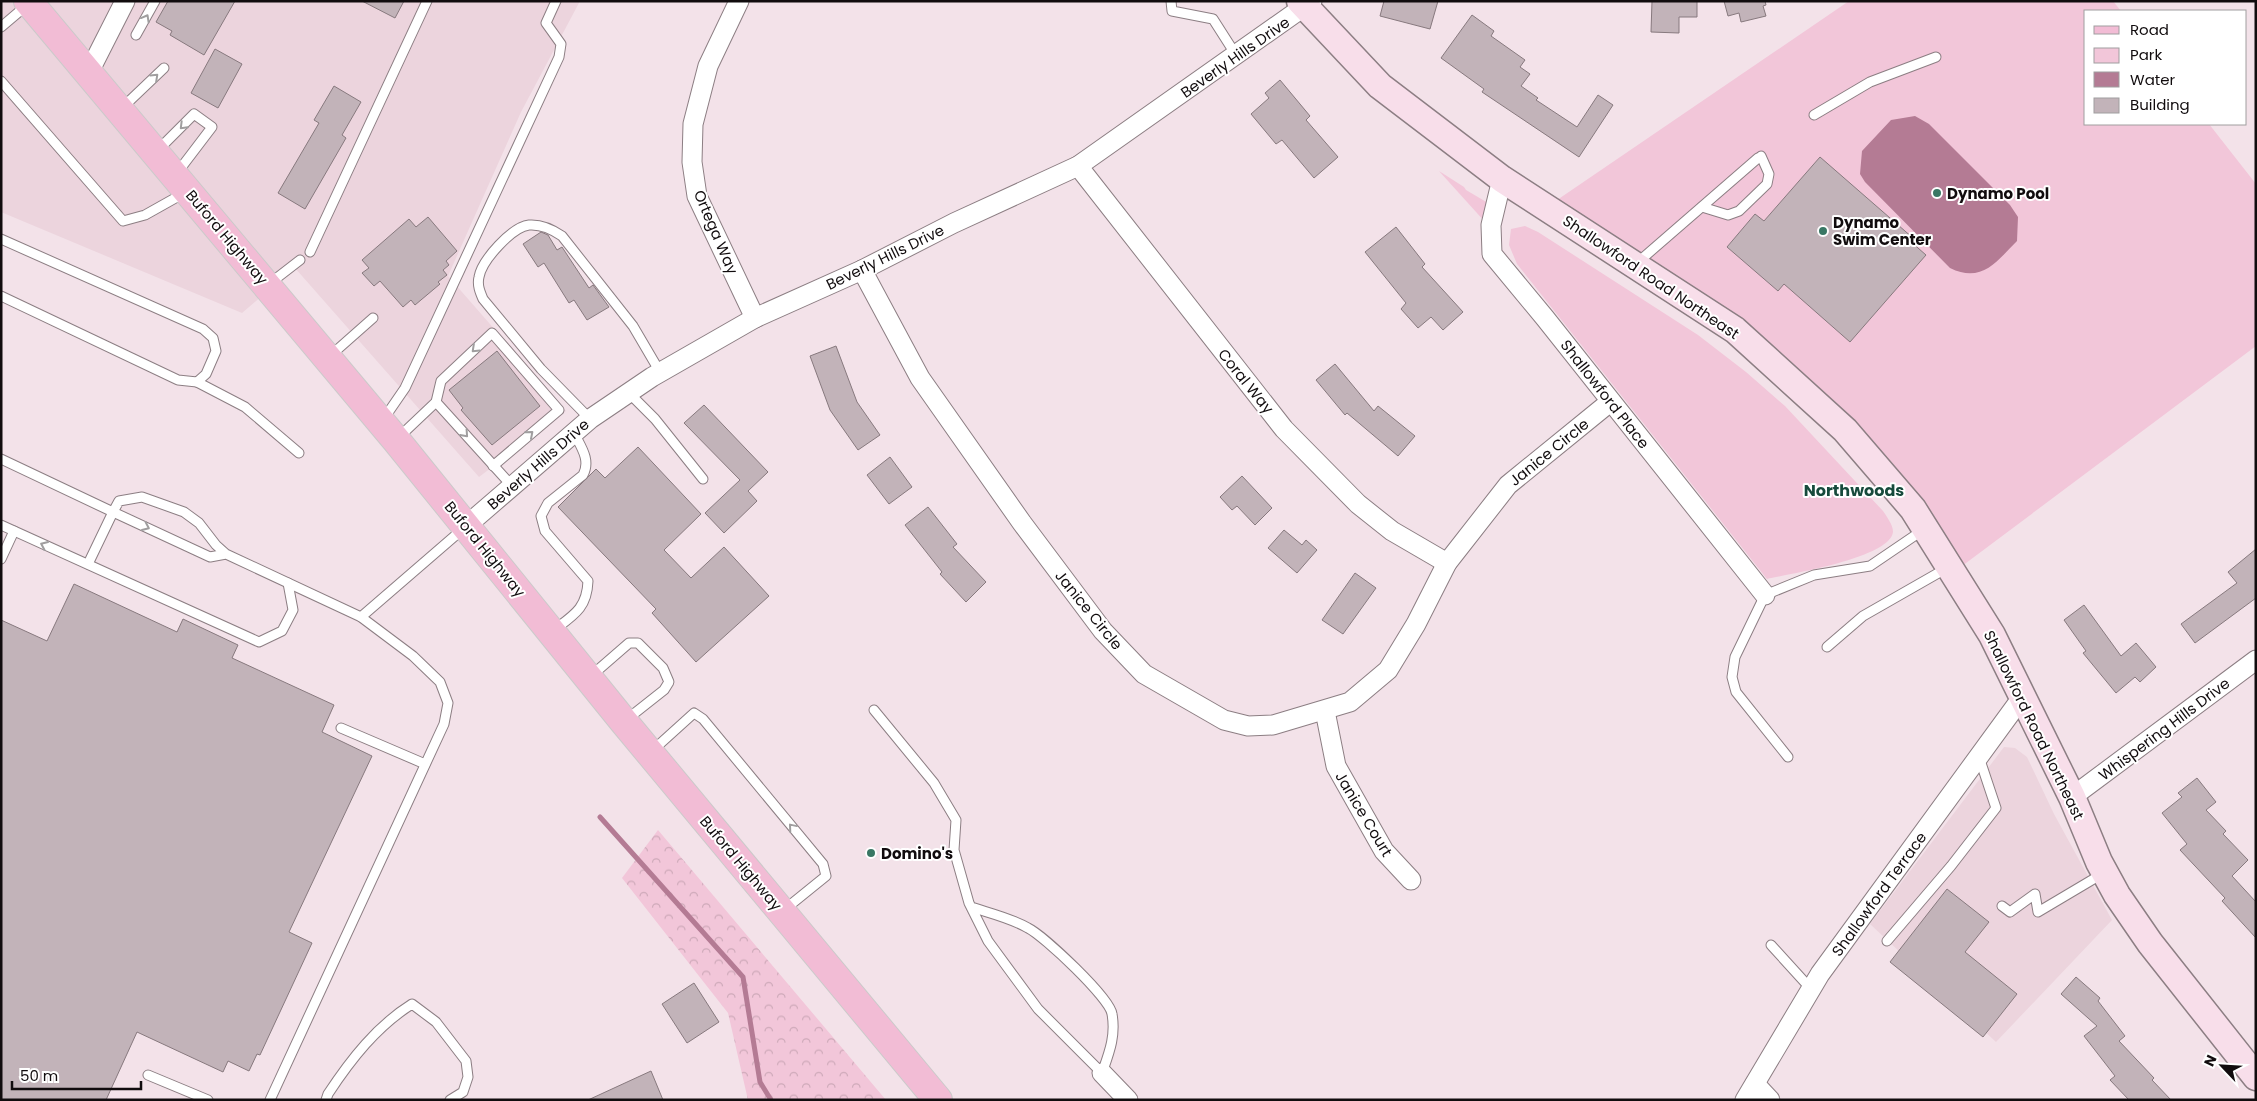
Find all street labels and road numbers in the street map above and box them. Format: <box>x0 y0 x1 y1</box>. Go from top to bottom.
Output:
street label: Beverly Hills Drive <box>1176 11 1294 103</box>
street label: Buford Highway <box>181 185 273 289</box>
street label: Ortega Way <box>689 187 743 278</box>
street label: Shallowford Road Northeast <box>1559 210 1743 344</box>
street label: Beverly Hills Drive <box>822 219 948 295</box>
street label: Shallowford Place <box>1556 335 1654 453</box>
street label: Coral Way <box>1213 344 1279 418</box>
street label: Janice Circle <box>1505 413 1593 491</box>
street label: Beverly Hills Drive <box>482 414 594 514</box>
street label: Buford Highway <box>440 497 531 602</box>
street label: Janice Circle <box>1050 566 1128 654</box>
street label: Shallowford Road Northeast <box>1979 627 2089 823</box>
street label: Whispering Hills Drive <box>2094 673 2234 785</box>
street label: Janice Court <box>1330 768 1398 860</box>
street label: Buford Highway <box>695 811 787 915</box>
street label: Shallowford Terrace <box>1827 827 1931 961</box>

